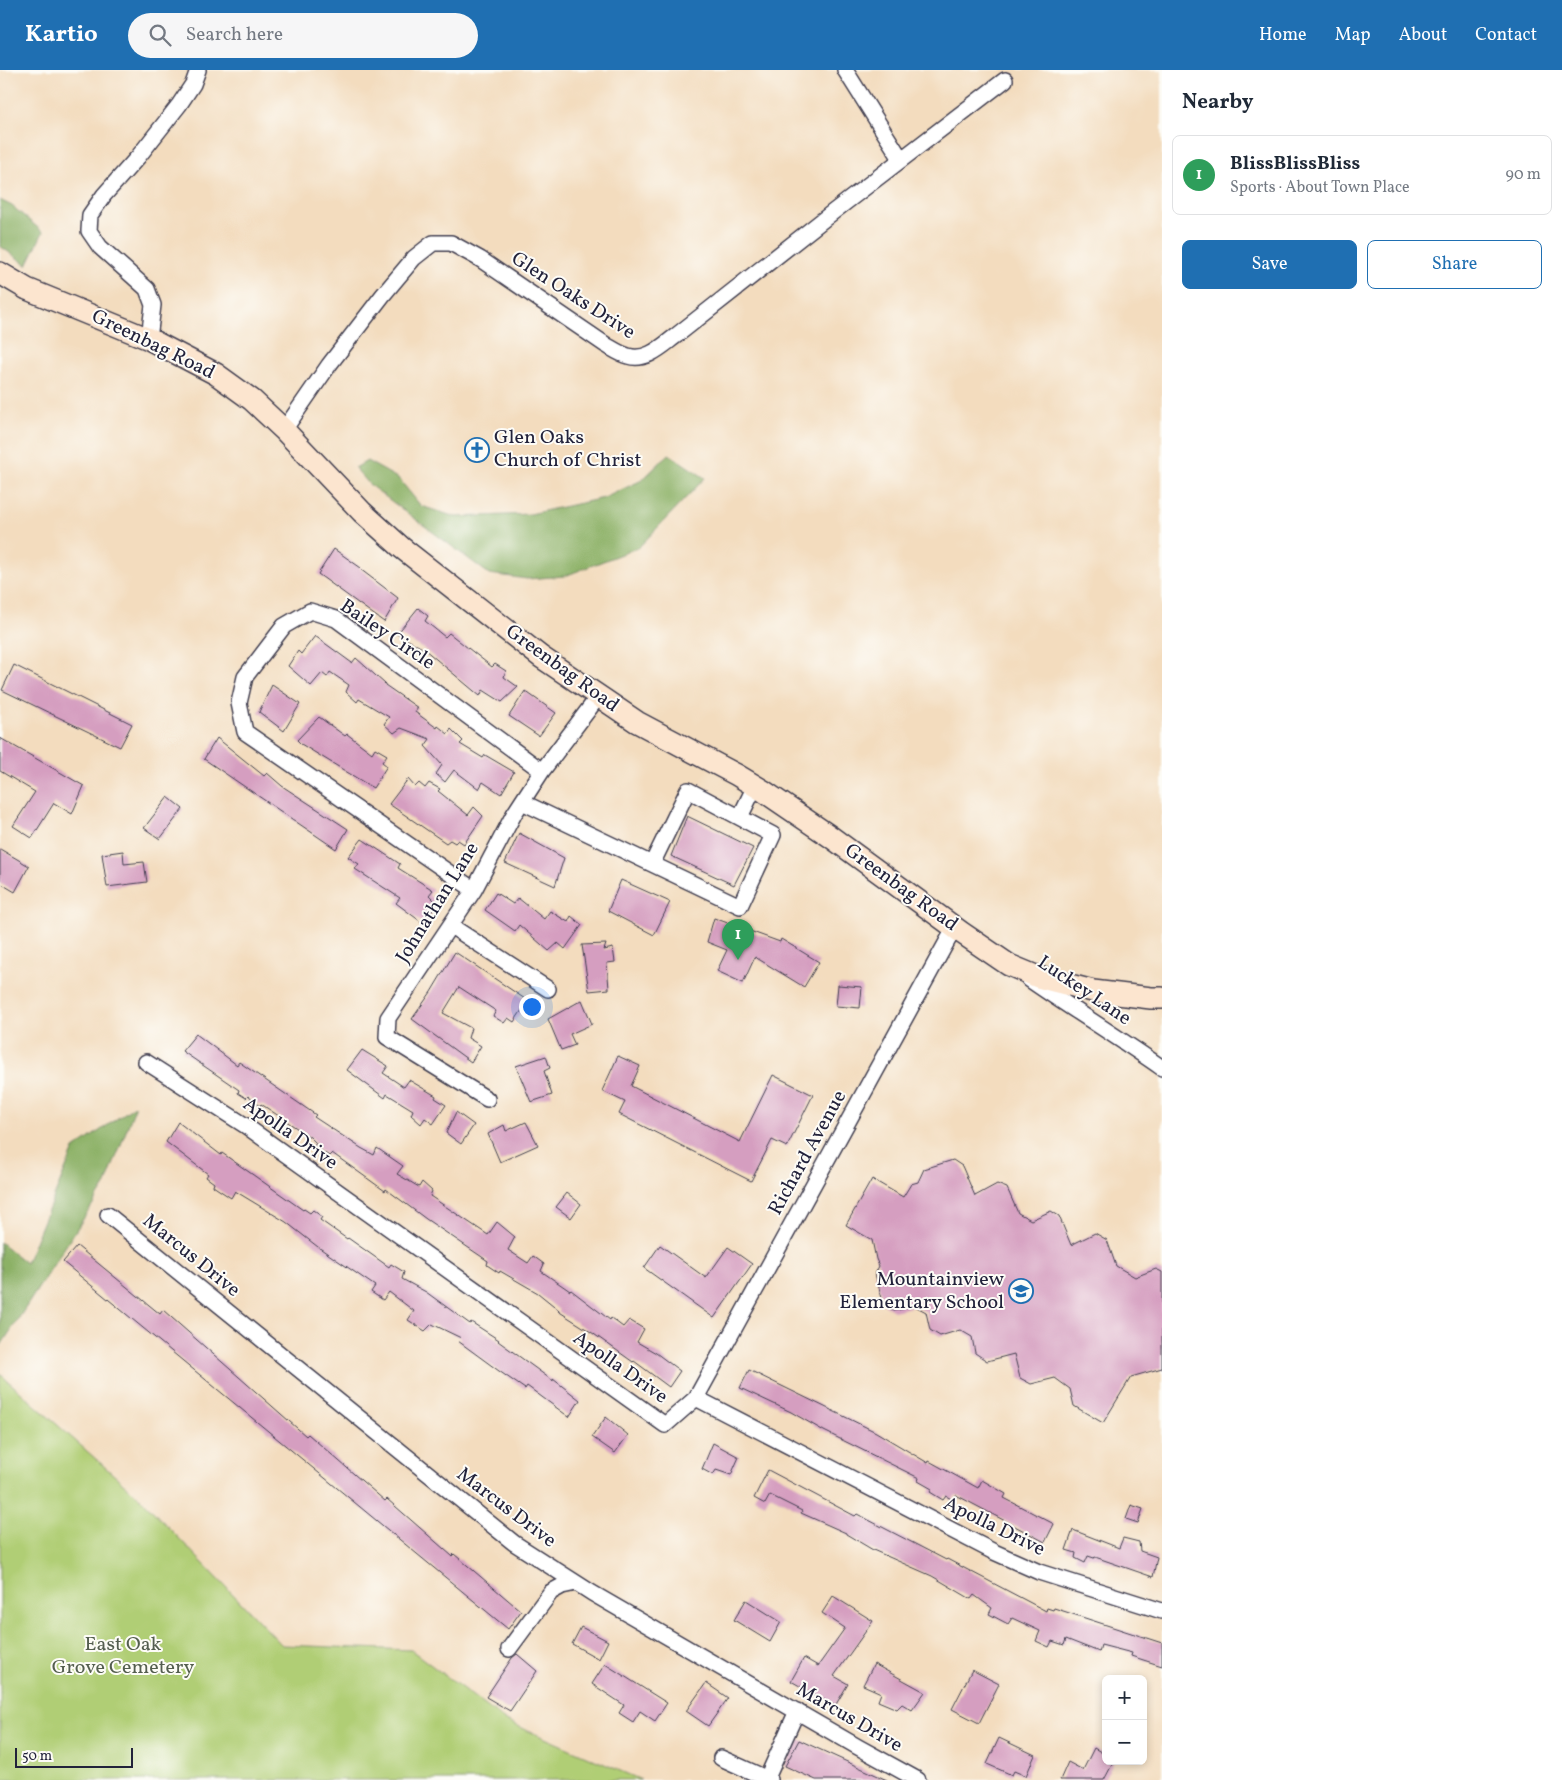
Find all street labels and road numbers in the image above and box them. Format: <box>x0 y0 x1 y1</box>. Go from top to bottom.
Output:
street label: Glen Oaks Drive <box>505 245 641 347</box>
street label: Greenbag Road <box>87 303 219 387</box>
street label: Bailey Circle <box>334 593 440 677</box>
street label: Greenbag Road <box>499 618 625 720</box>
street label: Johnathan Lane <box>390 837 486 969</box>
street label: Greenbag Road <box>838 837 964 939</box>
street label: Luckey Lane <box>1032 949 1136 1033</box>
street label: Richard Avenue <box>762 1085 854 1221</box>
street label: Apolla Drive <box>237 1091 343 1177</box>
street label: Marcus Drive <box>136 1208 246 1304</box>
street label: Apolla Drive <box>567 1325 673 1411</box>
street label: Marcus Drive <box>450 1461 562 1555</box>
street label: Apolla Drive <box>938 1490 1050 1564</box>
street label: Marcus Drive <box>791 1676 907 1760</box>

